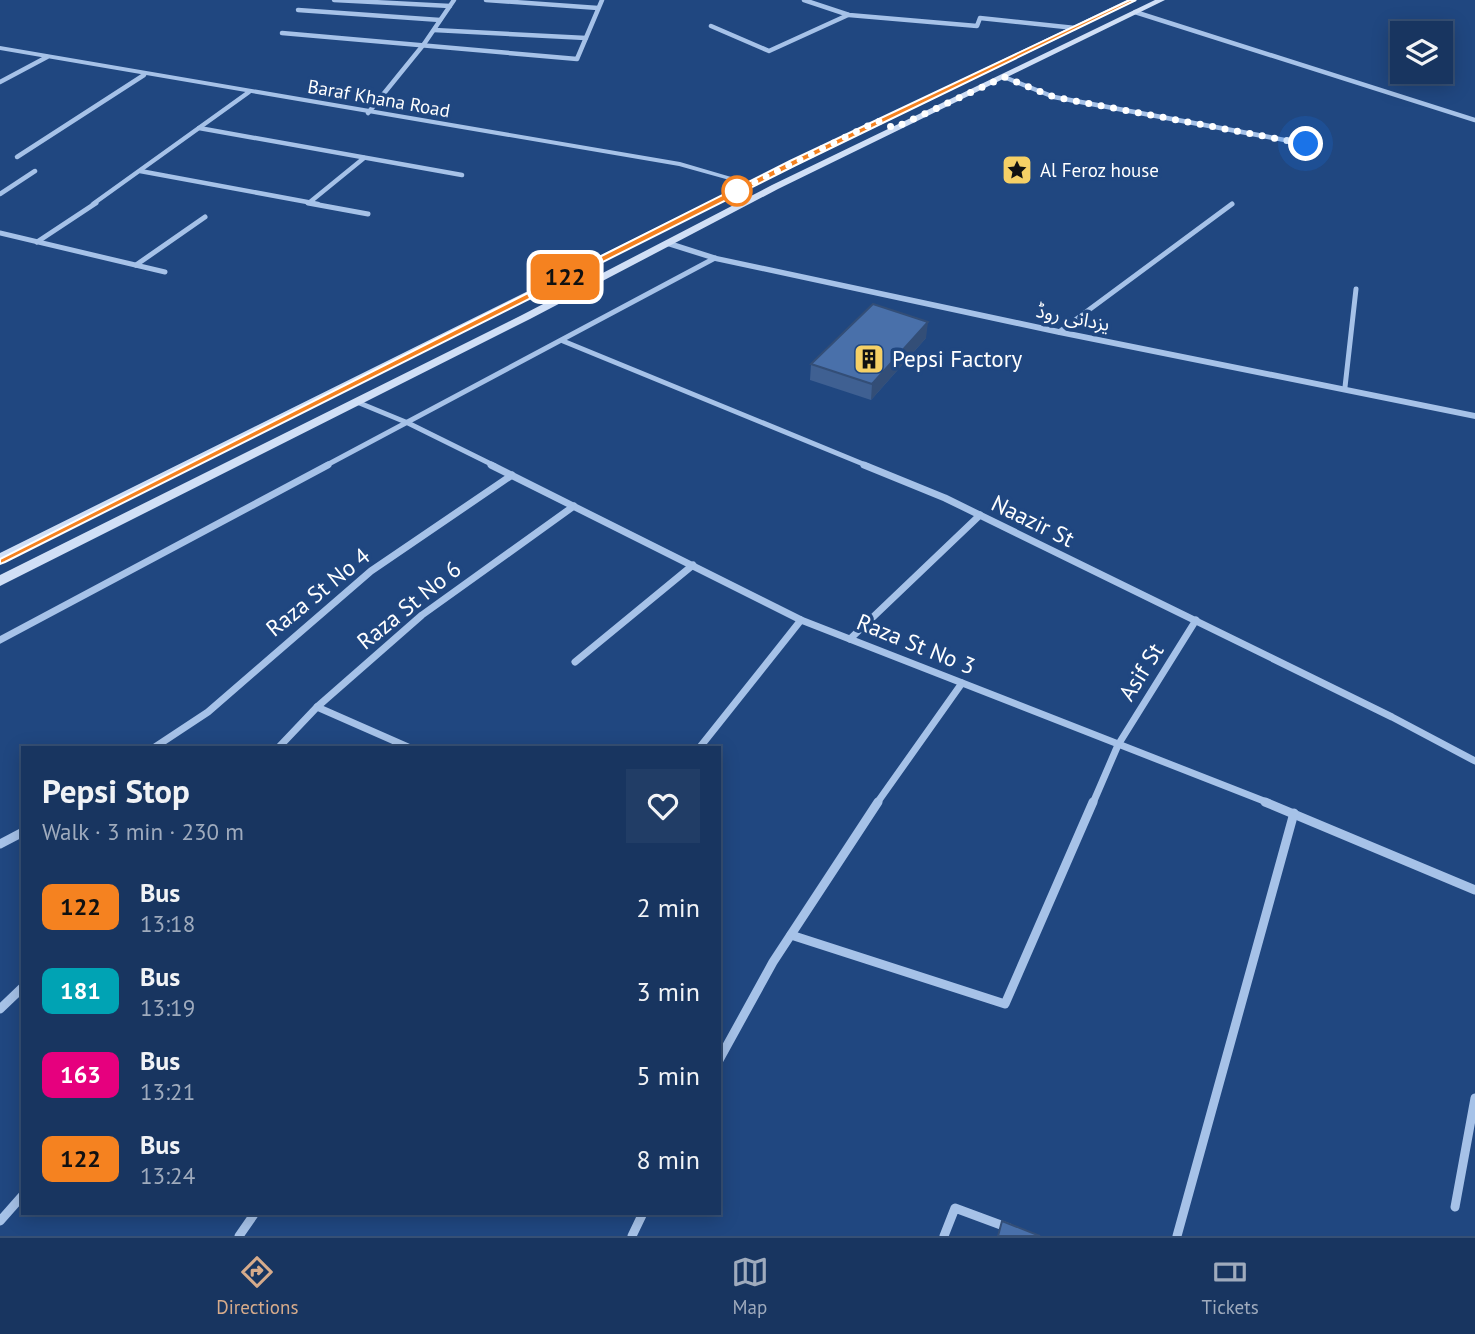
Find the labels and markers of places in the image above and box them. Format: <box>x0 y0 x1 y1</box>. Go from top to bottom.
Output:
place icon: Al Feroz house <box>1000 153 1034 187</box>
place label: Al Feroz house <box>1040 158 1159 182</box>
unlabelled marker <box>722 176 752 206</box>
building icon: Pepsi Factory <box>852 342 886 376</box>
place label: Pepsi Factory <box>892 344 1023 373</box>

